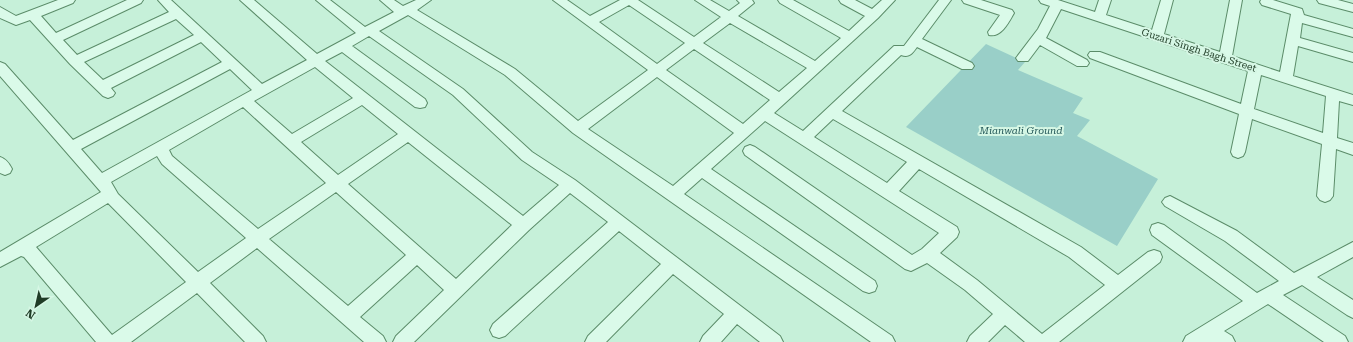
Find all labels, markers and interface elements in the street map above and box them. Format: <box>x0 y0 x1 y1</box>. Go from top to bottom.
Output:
street label: Guzari Singh Bagh Street <box>1140 26 1258 74</box>
park label: Mianwali Ground <box>978 125 1063 136</box>
north arrow <box>16 286 56 326</box>
text: N <box>23 306 38 322</box>

